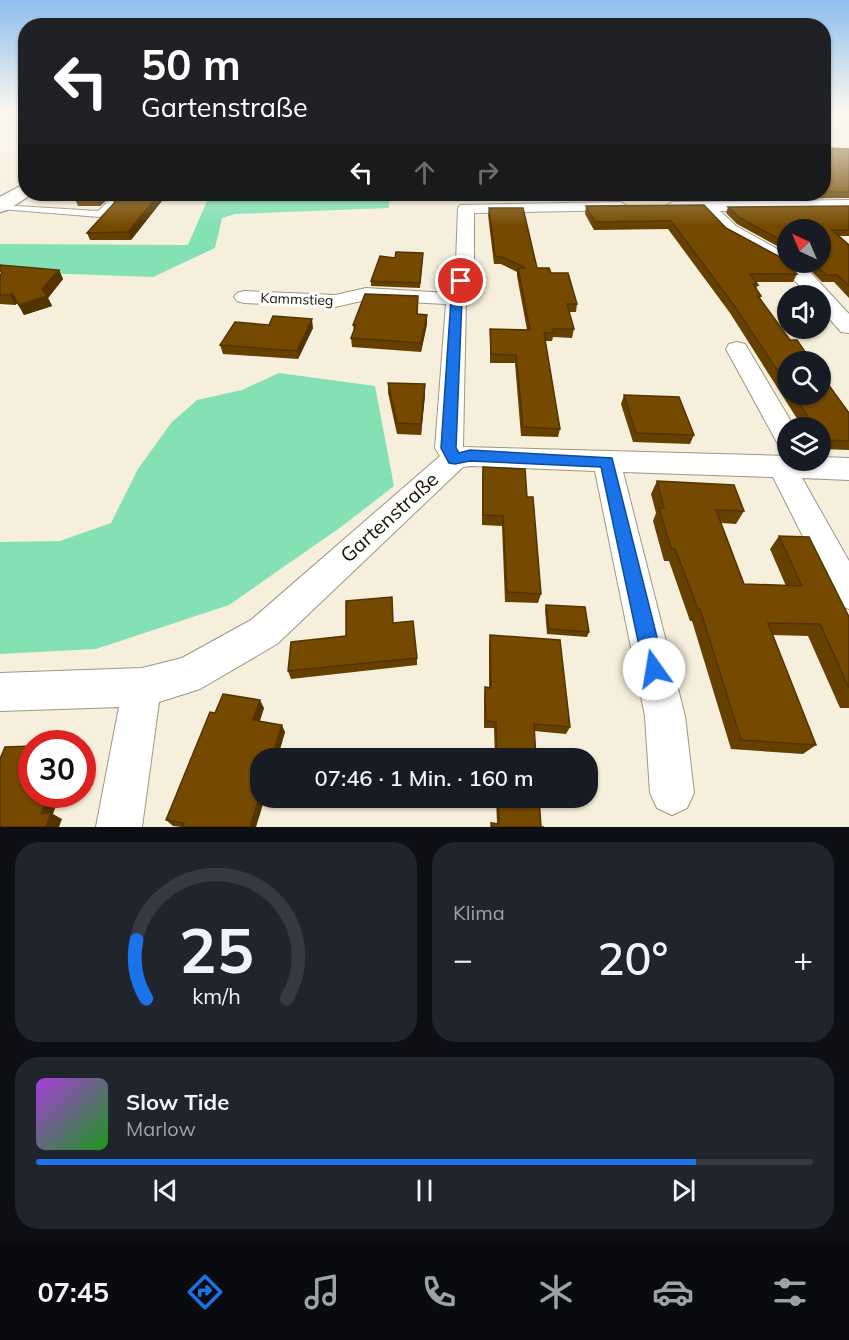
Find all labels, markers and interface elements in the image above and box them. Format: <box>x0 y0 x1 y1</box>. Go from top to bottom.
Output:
text: 50 m <box>141 38 241 91</box>
icon: left <box>42 42 120 120</box>
text: Gartenstraße <box>141 90 308 124</box>
icon: left <box>345 156 378 189</box>
icon: ahead <box>408 156 441 189</box>
icon: right <box>471 156 504 189</box>
north arrow <box>777 219 831 273</box>
map controls <box>777 219 831 471</box>
pin <box>435 255 486 306</box>
icon: arrive <box>444 264 477 297</box>
button: sound <box>777 285 831 339</box>
street label: Kammstieg <box>260 289 334 309</box>
button: search <box>777 351 831 405</box>
button: layers <box>777 417 831 471</box>
street label: Gartenstraße <box>335 466 443 568</box>
position arrow <box>622 637 686 701</box>
speed limit sign: 30 <box>18 730 96 808</box>
text: 07:46 · 1 Min. · 160 m <box>315 764 533 792</box>
text: Klima <box>453 900 505 925</box>
text: 25 <box>179 910 253 989</box>
text: 20° <box>598 930 668 986</box>
text: − <box>453 938 473 979</box>
text: + <box>793 938 813 979</box>
text: km/h <box>192 982 240 1009</box>
text: Slow Tide <box>126 1088 229 1116</box>
text: Marlow <box>126 1116 196 1141</box>
icon: previous <box>149 1174 182 1207</box>
icon: pause <box>408 1174 441 1207</box>
icon: next <box>667 1174 700 1207</box>
icon: directions <box>184 1271 226 1313</box>
icon: music <box>301 1271 343 1313</box>
icon: phone <box>418 1271 460 1313</box>
icon: climate <box>535 1271 577 1313</box>
icon: car <box>652 1271 694 1313</box>
icon: filters <box>769 1271 811 1313</box>
text: 07:45 <box>38 1275 109 1309</box>

